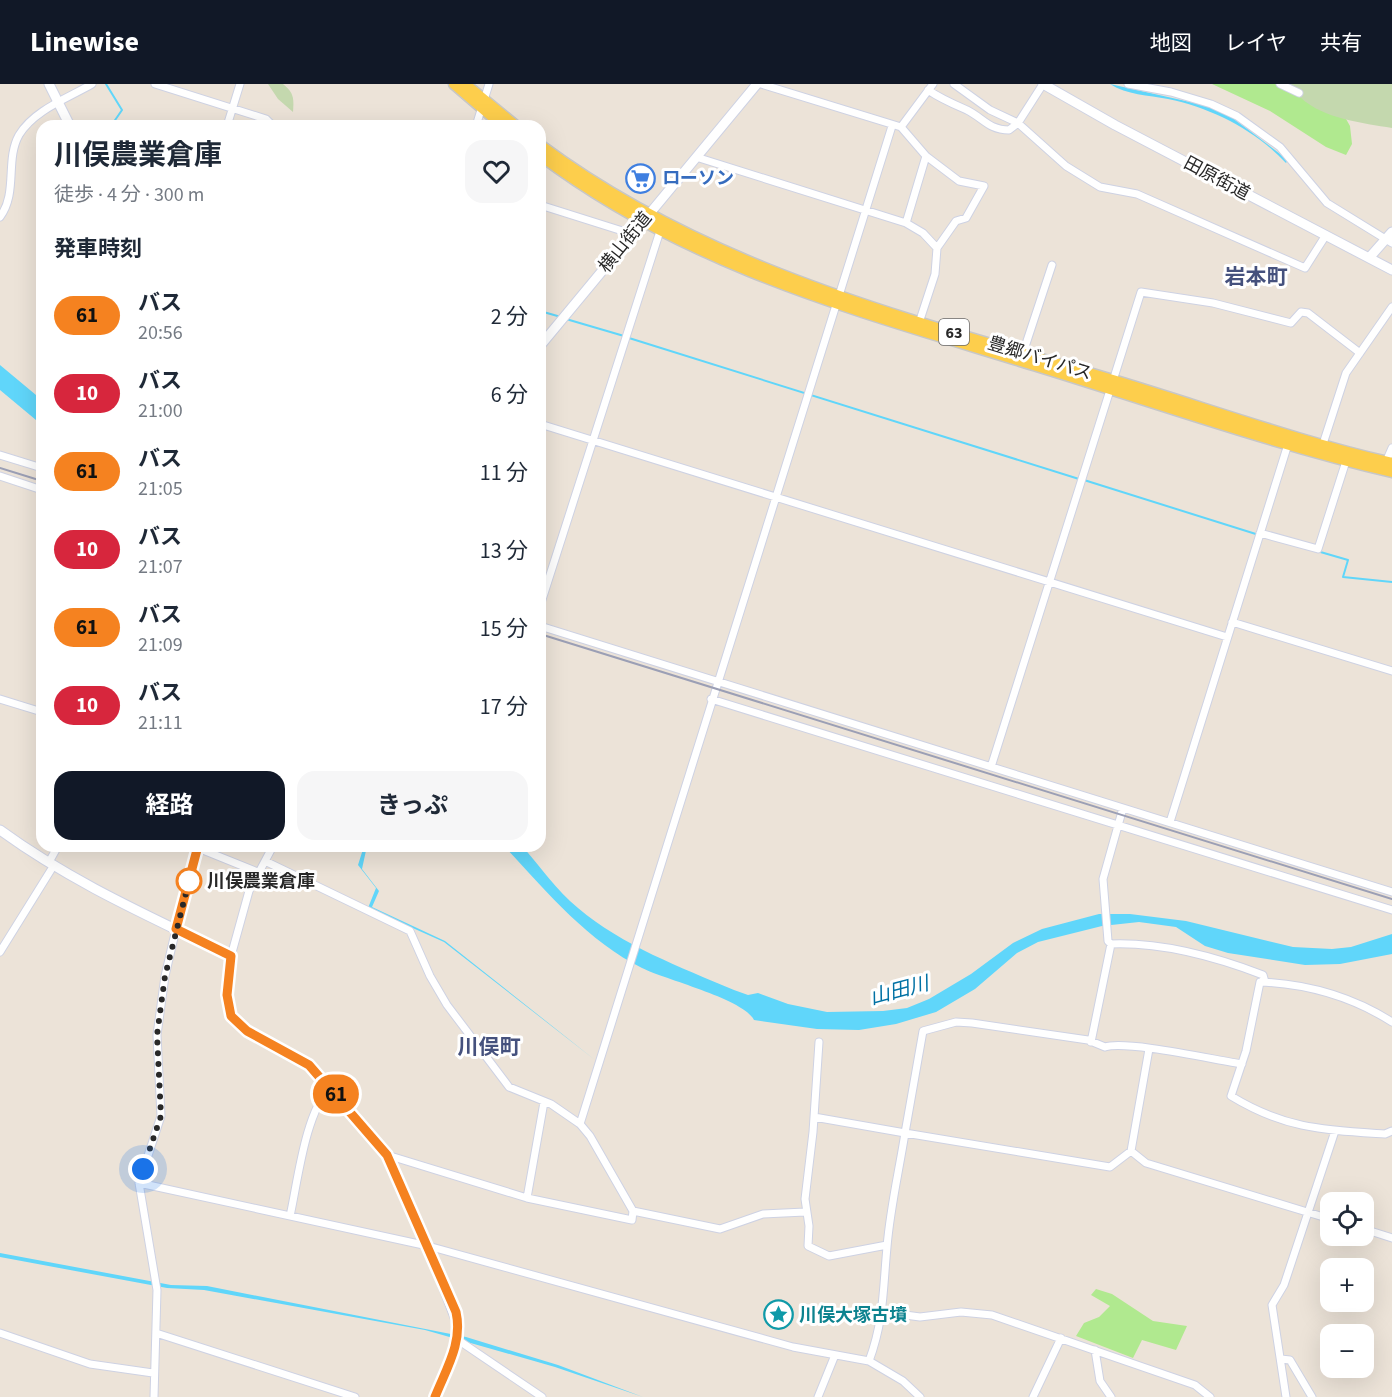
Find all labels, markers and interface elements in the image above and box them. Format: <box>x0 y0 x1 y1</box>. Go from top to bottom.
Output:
text: Linewise <box>30 22 139 62</box>
text: 地図 <box>1150 28 1192 58</box>
text: レイヤ <box>1225 28 1287 58</box>
text: 共有 <box>1320 28 1362 58</box>
text: 川俣農業倉庫 <box>54 135 222 175</box>
button: heart <box>465 140 528 203</box>
street label: 田原街道 <box>1179 151 1254 206</box>
supermarket icon: ローソン <box>625 162 657 194</box>
place label: ローソン <box>662 166 734 191</box>
text: 徒歩 · 4 分 · 300 m <box>54 181 204 209</box>
street label: 横山街道 <box>593 206 658 278</box>
text: 発車時刻 <box>54 233 142 265</box>
district label: 岩本町 <box>1225 262 1288 292</box>
text: バス <box>138 287 182 319</box>
text: 61 <box>76 300 98 330</box>
text: 2 分 <box>491 301 528 333</box>
text: 20:56 <box>138 319 183 347</box>
road number: 63 <box>939 319 969 345</box>
street label: 豊郷バイパス <box>985 331 1095 386</box>
text: バス <box>138 365 182 397</box>
text: 10 <box>76 378 98 408</box>
text: 6 分 <box>491 379 528 411</box>
text: 21:00 <box>138 397 183 425</box>
text: バス <box>138 443 182 475</box>
text: 61 <box>76 456 98 486</box>
text: 11 分 <box>480 457 528 489</box>
text: 21:05 <box>138 475 183 503</box>
text: バス <box>138 521 182 553</box>
text: 10 <box>76 534 98 564</box>
text: 13 分 <box>480 535 528 567</box>
text: 21:07 <box>138 553 183 581</box>
text: バス <box>138 599 182 631</box>
text: 61 <box>76 612 98 642</box>
text: 15 分 <box>480 613 528 645</box>
text: 21:09 <box>138 631 183 659</box>
text: バス <box>138 677 182 709</box>
text: 10 <box>76 690 98 720</box>
text: 17 分 <box>480 691 528 723</box>
text: 21:11 <box>138 709 183 737</box>
button: 経路 <box>54 771 285 840</box>
button: きっぷ <box>297 771 528 840</box>
marker: 川俣農業倉庫 <box>176 868 202 894</box>
place label: 川俣農業倉庫 <box>207 869 315 894</box>
water label: 山田川 <box>867 969 934 1012</box>
district label: 川俣町 <box>458 1032 521 1062</box>
line badge: 61 <box>309 1074 363 1114</box>
text: 61 <box>325 1079 347 1109</box>
your location <box>128 1154 158 1184</box>
map controls <box>1320 1192 1374 1378</box>
button: locate <box>1320 1192 1374 1246</box>
button: + <box>1320 1258 1374 1312</box>
place icon: 川俣大塚古墳 <box>762 1299 794 1331</box>
place label: 川俣大塚古墳 <box>799 1303 907 1328</box>
button: − <box>1320 1324 1374 1378</box>

